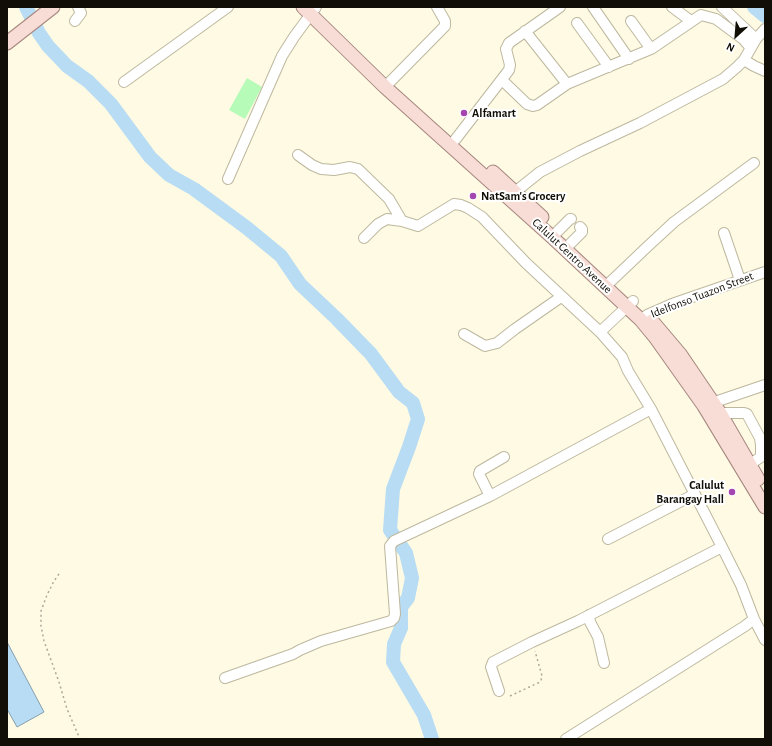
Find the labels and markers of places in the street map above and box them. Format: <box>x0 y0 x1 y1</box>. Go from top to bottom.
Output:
place label: Alfamart <box>472 106 516 120</box>
marker: Alfamart <box>459 108 469 118</box>
place label: NatSam's Grocery <box>481 189 565 203</box>
marker: NatSam's Grocery <box>468 191 478 201</box>
place label: Calulut Barangay Hall <box>656 478 724 506</box>
marker: Calulut Barangay Hall <box>727 487 737 497</box>

